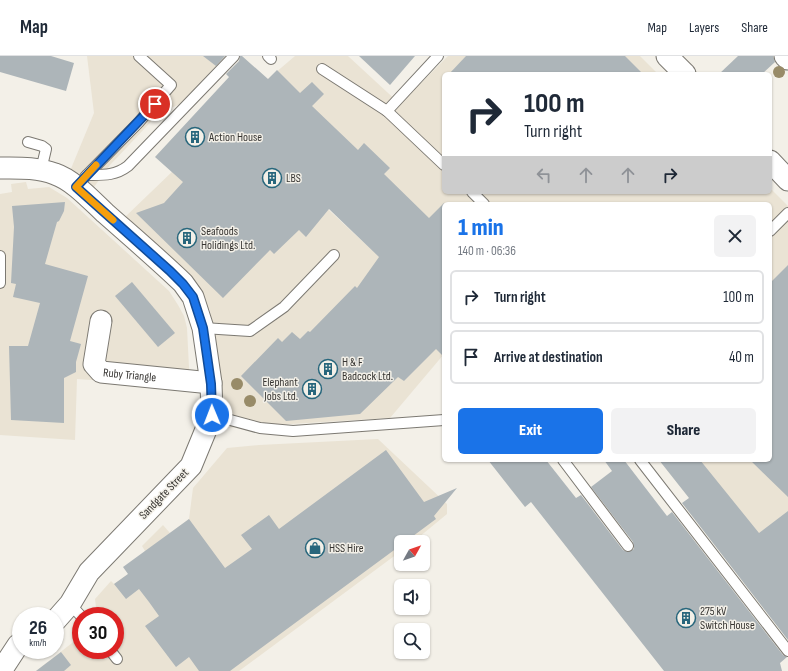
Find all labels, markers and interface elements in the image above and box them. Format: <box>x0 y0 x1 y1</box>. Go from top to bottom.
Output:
text: Map <box>20 16 48 39</box>
text: Map <box>647 19 667 36</box>
text: Layers <box>689 19 719 36</box>
text: Share <box>741 19 768 36</box>
pin <box>138 87 172 121</box>
text: 100 m <box>524 87 585 120</box>
icon: right <box>458 88 510 140</box>
icon: arrive <box>144 93 166 115</box>
text: Turn right <box>524 121 582 142</box>
building icon: Action House <box>184 126 206 148</box>
place label: Action House <box>208 130 262 145</box>
icon: left <box>533 164 555 186</box>
icon: ahead <box>575 164 597 186</box>
icon: ahead <box>617 164 639 186</box>
icon: right <box>659 164 681 186</box>
building icon: LBS <box>261 167 283 189</box>
place label: LBS <box>286 171 301 186</box>
text: 1 min <box>458 213 504 242</box>
button: close <box>714 215 756 257</box>
place label: Seafoods Holidings Ltd. <box>201 224 255 253</box>
building icon: Seafoods Holidings Ltd. <box>176 227 198 249</box>
text: 140 m · 06:36 <box>458 243 516 259</box>
icon: right <box>460 286 482 308</box>
text: Turn right <box>494 288 546 307</box>
text: 100 m <box>723 288 754 307</box>
icon: arrive <box>460 346 482 368</box>
text: Arrive at destination <box>494 348 603 367</box>
text: 40 m <box>729 348 754 367</box>
place label: H & F Badcock Ltd. <box>342 355 393 384</box>
building icon: H & F Badcock Ltd. <box>317 358 339 380</box>
street label: Ruby Triangle <box>102 365 157 385</box>
place label: Elephant Jobs Ltd. <box>262 375 298 404</box>
building icon: Elephant Jobs Ltd. <box>301 378 323 400</box>
position arrow <box>191 394 233 436</box>
button: Exit <box>458 408 603 454</box>
button: Share <box>611 408 756 454</box>
street label: Sandgate Street <box>136 465 192 523</box>
north arrow <box>394 535 430 571</box>
map controls <box>394 535 430 659</box>
shop icon: HSS Hire <box>304 537 326 559</box>
place label: HSS Hire <box>329 541 364 556</box>
button: sound <box>394 579 430 615</box>
place label: 275 kV Switch House <box>700 604 755 633</box>
speed limit sign: 30 <box>72 607 124 659</box>
building icon: 275 kV Switch House <box>675 607 697 629</box>
text: 26 <box>29 616 47 640</box>
button: search <box>394 623 430 659</box>
text: km/h <box>29 637 47 649</box>

